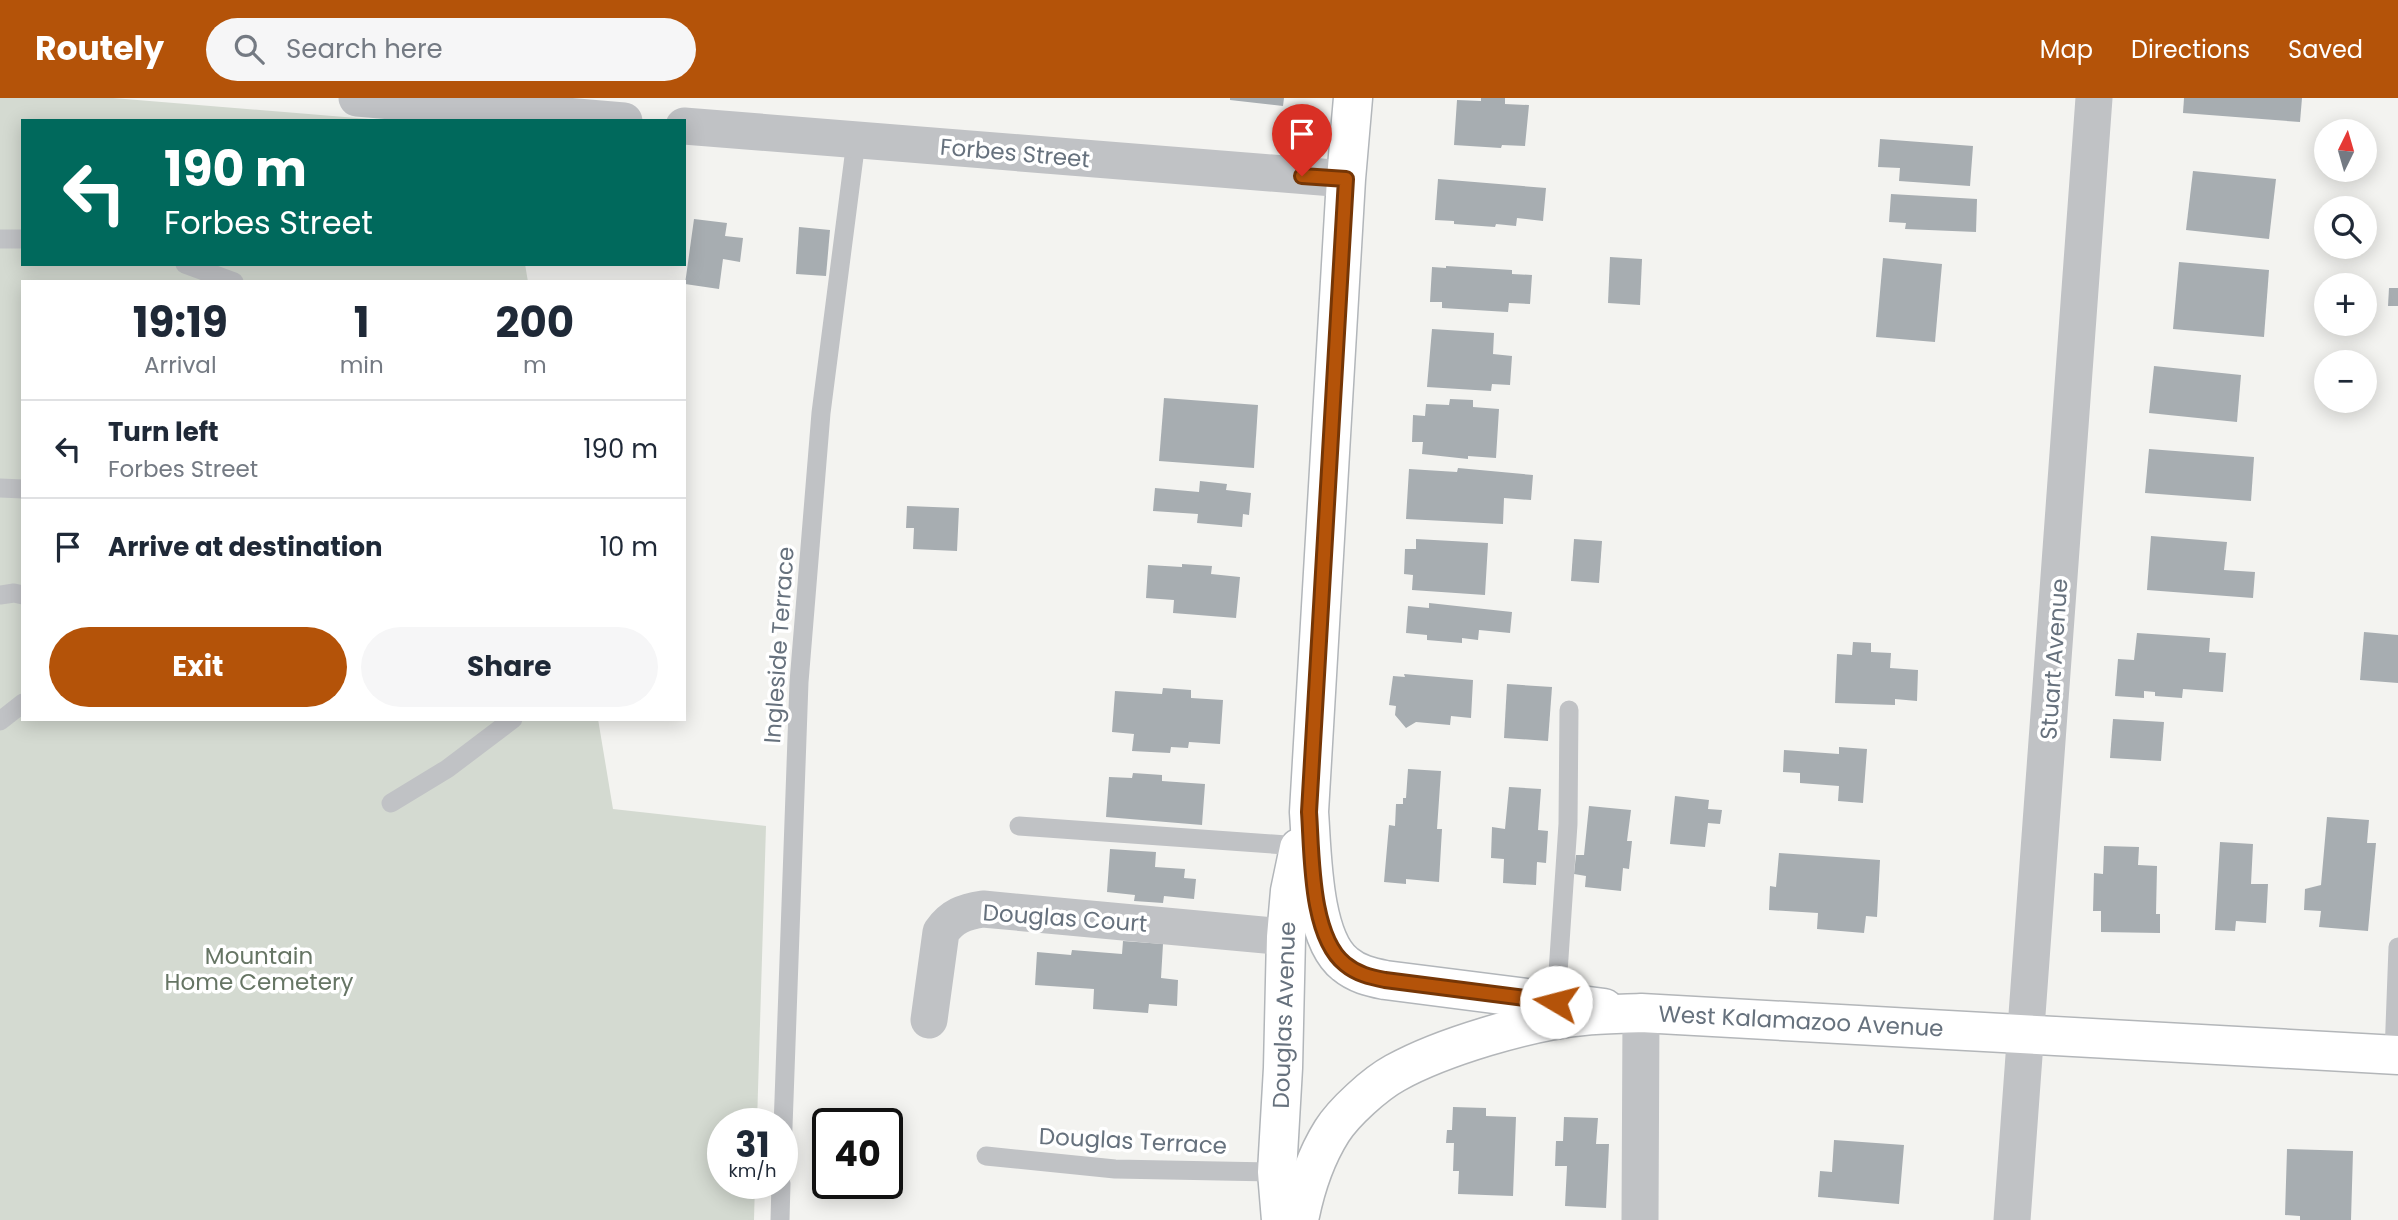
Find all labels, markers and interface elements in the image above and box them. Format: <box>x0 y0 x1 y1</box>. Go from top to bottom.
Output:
search box <box>206 18 696 81</box>
text: Routely <box>35 25 164 72</box>
icon: search <box>230 30 268 68</box>
text: Search here <box>286 31 443 67</box>
text: Map <box>2040 33 2093 66</box>
text: Directions <box>2131 33 2250 66</box>
text: Saved <box>2288 33 2363 66</box>
pin <box>1272 104 1332 176</box>
icon: arrive <box>1283 115 1321 153</box>
north arrow <box>2314 119 2376 182</box>
map controls <box>2314 119 2377 413</box>
street label: Forbes Street <box>939 131 1091 175</box>
text: 190 m <box>164 135 307 203</box>
icon: left <box>49 147 140 238</box>
button: search <box>2314 196 2377 259</box>
text: Forbes Street <box>164 200 373 245</box>
button: + <box>2314 273 2377 336</box>
text: 19:19 <box>133 293 228 352</box>
text: 1 <box>354 293 370 352</box>
text: 200 <box>495 293 574 352</box>
text: Arrival <box>144 349 217 381</box>
text: min <box>340 349 384 381</box>
text: m <box>523 349 547 381</box>
button: − <box>2314 350 2377 413</box>
text: Turn left <box>108 414 219 450</box>
icon: left <box>49 430 87 468</box>
text: 190 m <box>583 431 658 467</box>
text: Forbes Street <box>108 453 258 485</box>
icon: arrive <box>49 528 87 566</box>
text: Arrive at destination <box>108 529 383 565</box>
text: 10 m <box>600 529 658 565</box>
street label: Ingleside Terrace <box>756 546 802 744</box>
street label: Stuart Avenue <box>2032 577 2076 741</box>
button: Exit <box>49 627 347 707</box>
button: Share <box>361 627 658 707</box>
street label: Douglas Court <box>982 896 1148 940</box>
street label: Douglas Avenue <box>1265 921 1303 1109</box>
park label: Mountain Home Cemetery <box>165 940 353 998</box>
position arrow <box>1519 965 1593 1039</box>
street label: West Kalamazoo Avenue <box>1658 998 1944 1044</box>
speed limit sign: 40 <box>812 1108 903 1199</box>
text: 31 <box>735 1120 770 1169</box>
street label: Douglas Terrace <box>1038 1120 1228 1162</box>
text: km/h <box>729 1158 776 1183</box>

